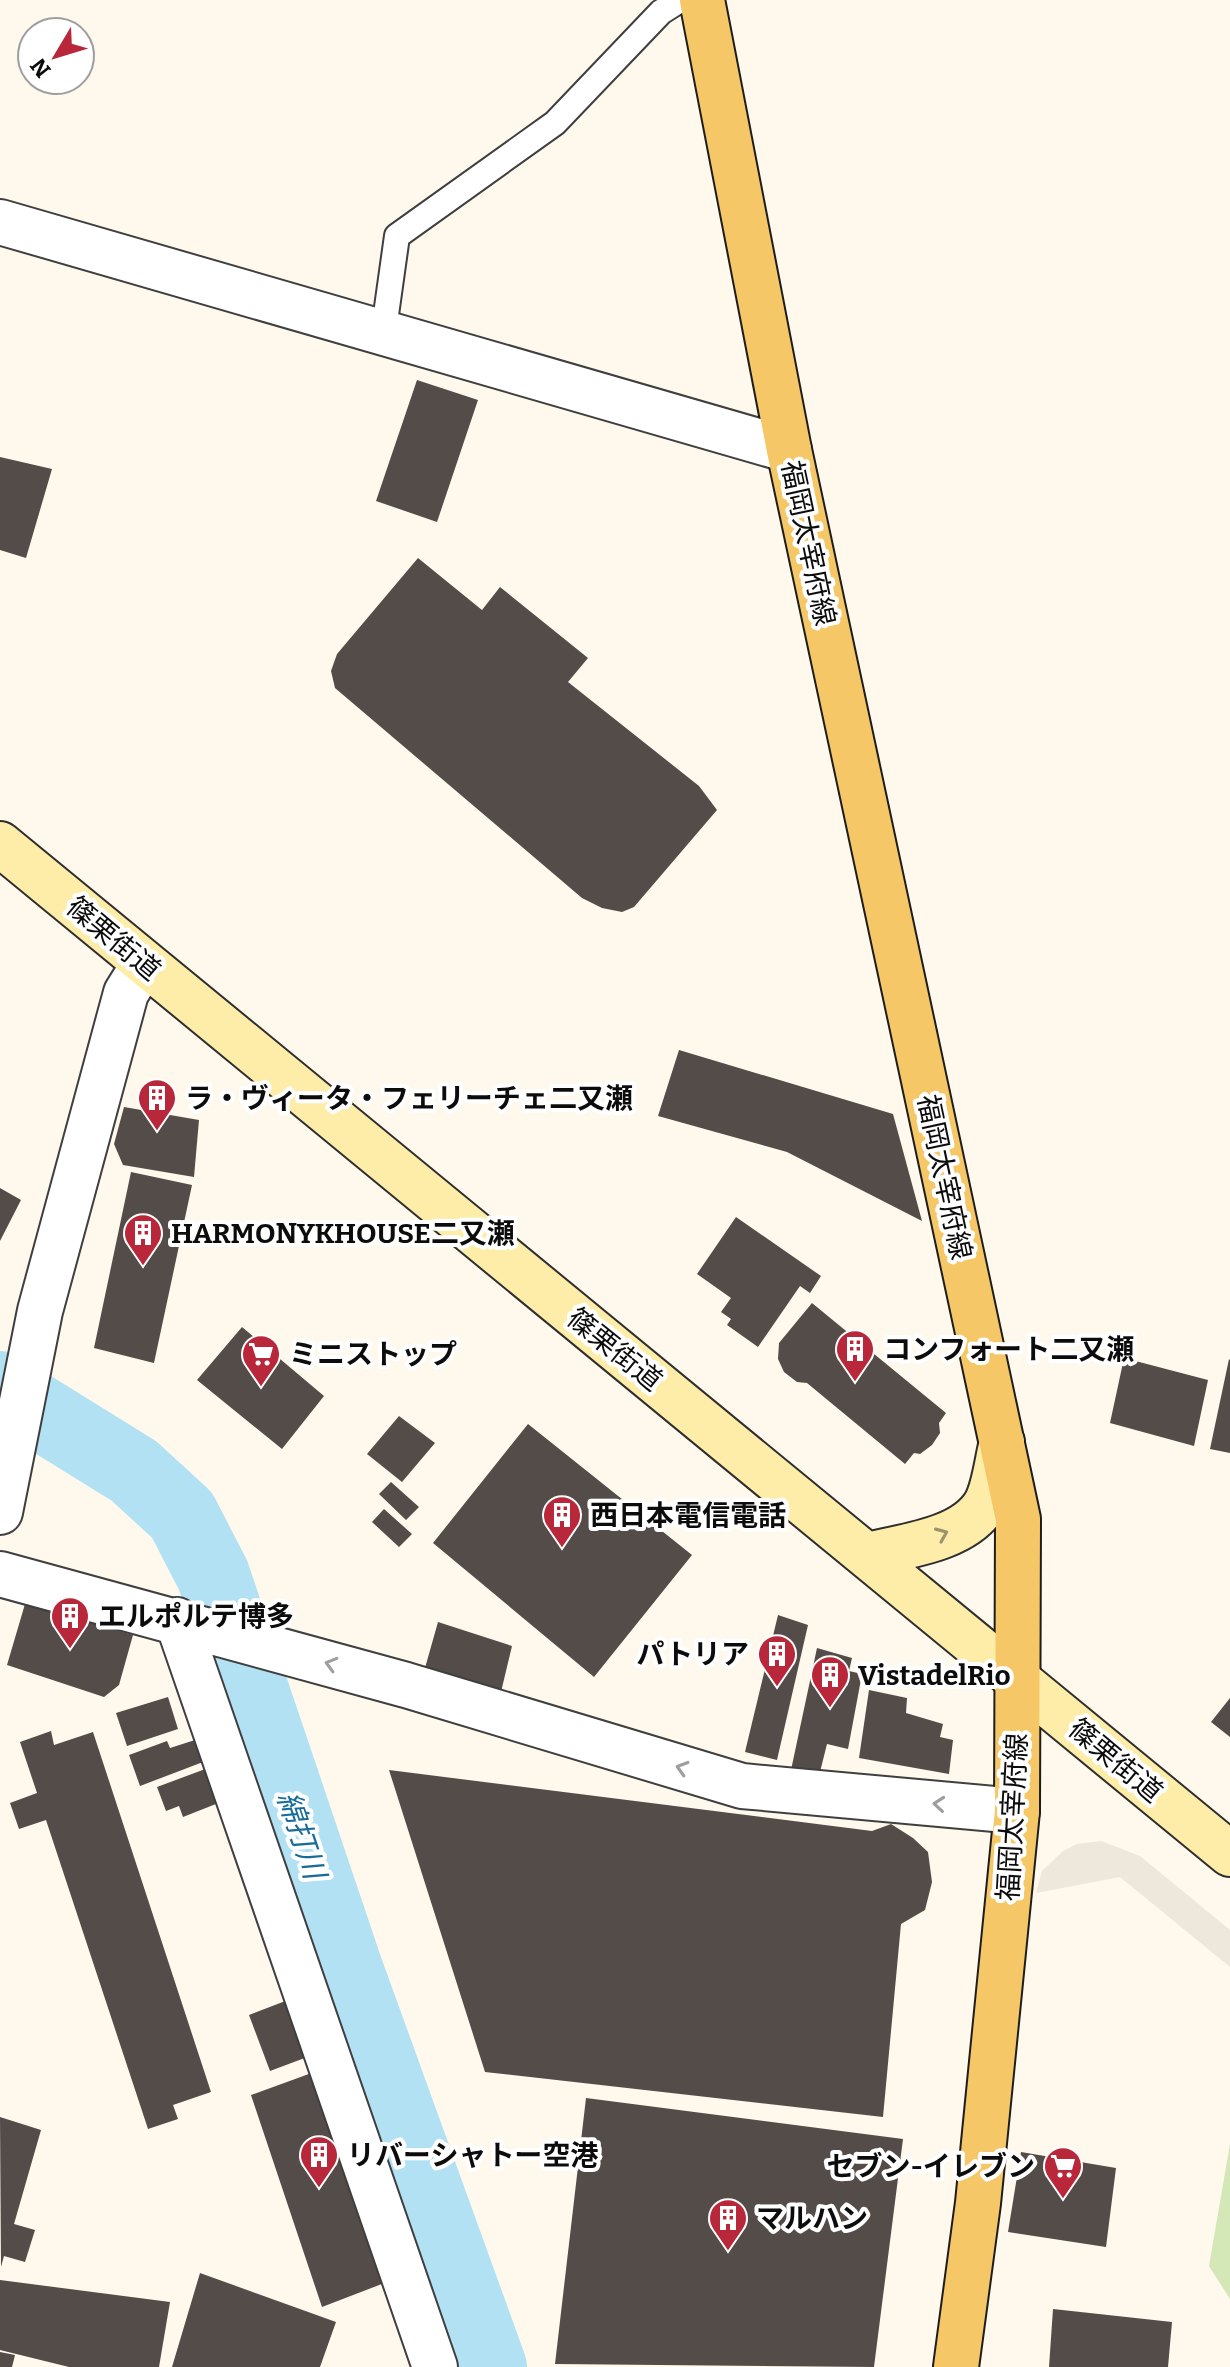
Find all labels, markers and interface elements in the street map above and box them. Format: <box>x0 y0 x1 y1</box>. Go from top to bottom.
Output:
north arrow <box>16 16 96 96</box>
text: N <box>25 53 57 83</box>
street label: 福岡太宰府線 <box>775 458 842 629</box>
street label: 篠栗街道 <box>60 890 167 987</box>
building icon: ラ・ヴィータ・フェリーチェ二又瀬 <box>136 1077 178 1132</box>
place label: ラ・ヴィータ・フェリーチェ二又瀬 <box>185 1082 633 1115</box>
street label: 福岡太宰府線 <box>911 1092 978 1263</box>
building icon: HARMONYKHOUSE二又瀬 <box>122 1212 164 1267</box>
place label: HARMONYKHOUSE二又瀬 <box>171 1217 515 1250</box>
street label: 篠栗街道 <box>561 1301 669 1397</box>
building icon: コンフォート二又瀬 <box>834 1328 876 1383</box>
supermarket icon: ミニストップ <box>240 1333 282 1388</box>
place label: コンフォート二又瀬 <box>883 1333 1134 1366</box>
place label: ミニストップ <box>289 1338 457 1371</box>
building icon: 西日本電信電話 <box>541 1494 583 1549</box>
place label: 西日本電信電話 <box>590 1499 786 1532</box>
one-way arrow <box>934 1527 948 1544</box>
building icon: エルポルテ博多 <box>49 1595 91 1650</box>
place label: エルポルテ博多 <box>98 1600 294 1633</box>
building icon: パトリア <box>756 1633 798 1688</box>
place label: パトリア <box>636 1638 749 1671</box>
building icon: VistadelRio <box>809 1654 851 1709</box>
one-way arrow <box>324 1656 338 1673</box>
place label: VistadelRio <box>858 1659 1011 1692</box>
street label: 篠栗街道 <box>1062 1712 1169 1809</box>
street label: 福岡太宰府線 <box>992 1732 1033 1902</box>
one-way arrow <box>676 1761 690 1777</box>
water label: 綿打川 <box>269 1787 334 1886</box>
one-way arrow <box>932 1796 945 1813</box>
building icon: リバーシャトー空港 <box>298 2134 340 2189</box>
place label: リバーシャトー空港 <box>347 2139 598 2172</box>
supermarket icon: セブン-イレブン <box>1042 2145 1084 2200</box>
place label: セブン-イレブン <box>827 2150 1035 2183</box>
building icon: マルハン <box>707 2197 749 2252</box>
place label: マルハン <box>756 2202 868 2235</box>

